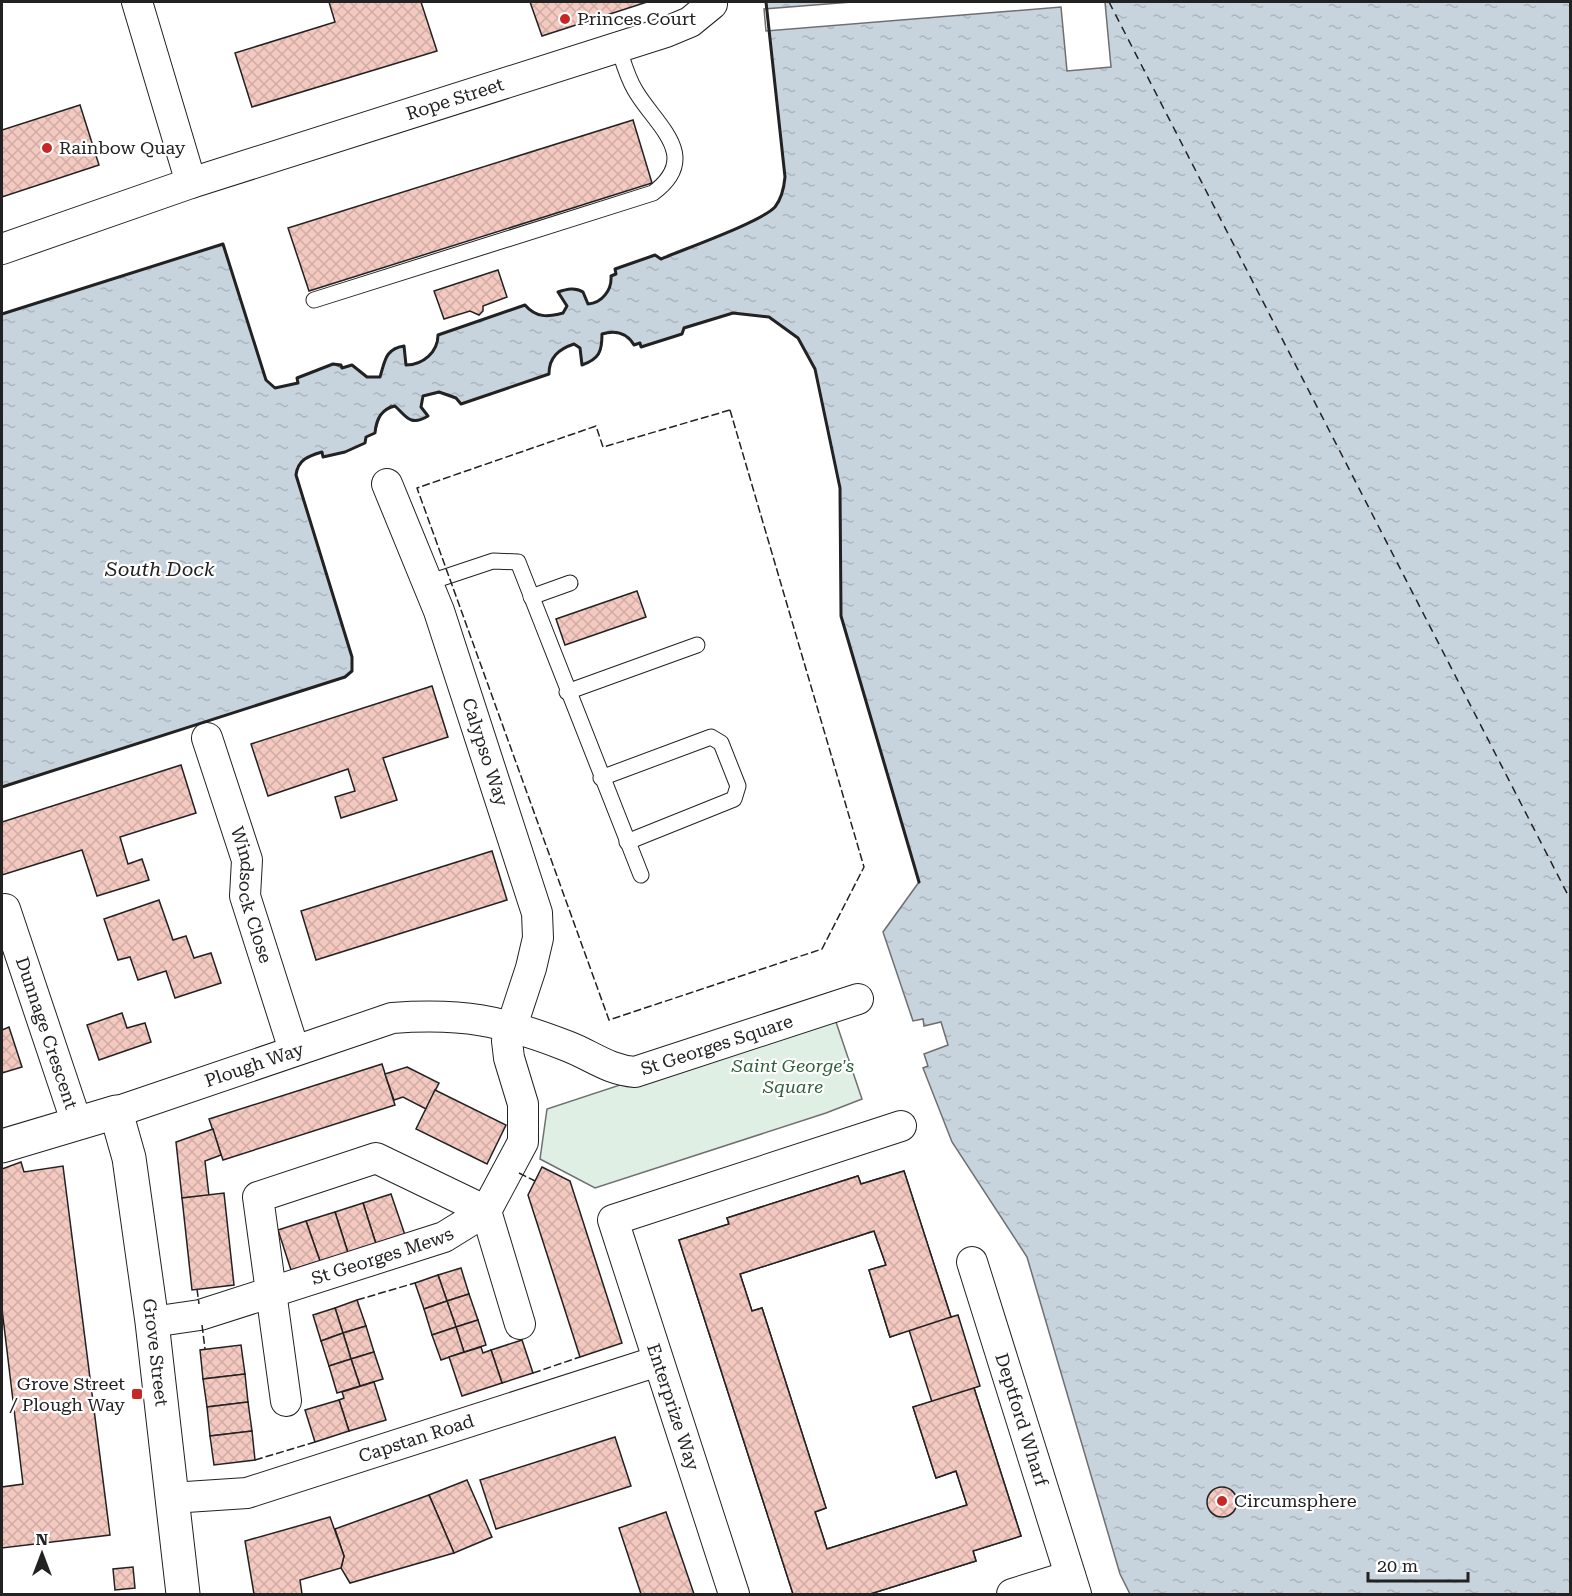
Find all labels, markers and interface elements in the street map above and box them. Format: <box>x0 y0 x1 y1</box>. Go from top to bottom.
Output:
place label: Princes Court <box>577 8 696 29</box>
marker: Princes Court <box>558 12 572 26</box>
street label: Rope Street <box>403 73 506 124</box>
place label: Rainbow Quay <box>59 137 186 158</box>
marker: Rainbow Quay <box>40 141 54 155</box>
water label: South Dock <box>104 557 215 581</box>
street label: Calypso Way <box>458 695 513 809</box>
street label: Windsock Close <box>227 824 277 966</box>
street label: Dunnage Crescent <box>12 954 82 1112</box>
street label: St Georges Square <box>638 1010 795 1079</box>
street label: Plough Way <box>202 1038 307 1091</box>
park label: Saint George's Square <box>731 1055 854 1097</box>
street label: St Georges Mews <box>309 1223 457 1289</box>
street label: Grove Street <box>139 1297 173 1408</box>
street label: Enterprize Way <box>643 1341 704 1473</box>
street label: Deptford Wharf <box>991 1350 1053 1489</box>
place label: Grove Street / Plough Way <box>9 1373 125 1415</box>
marker: Grove Street / Plough Way <box>130 1387 144 1401</box>
street label: Capstan Road <box>356 1410 477 1466</box>
place label: Circumsphere <box>1234 1490 1357 1511</box>
marker: Circumsphere <box>1215 1494 1229 1508</box>
north arrow <box>12 1524 72 1584</box>
text: N <box>36 1530 48 1549</box>
scale bar <box>1368 1545 1468 1583</box>
text: 20 m <box>1377 1555 1418 1576</box>

